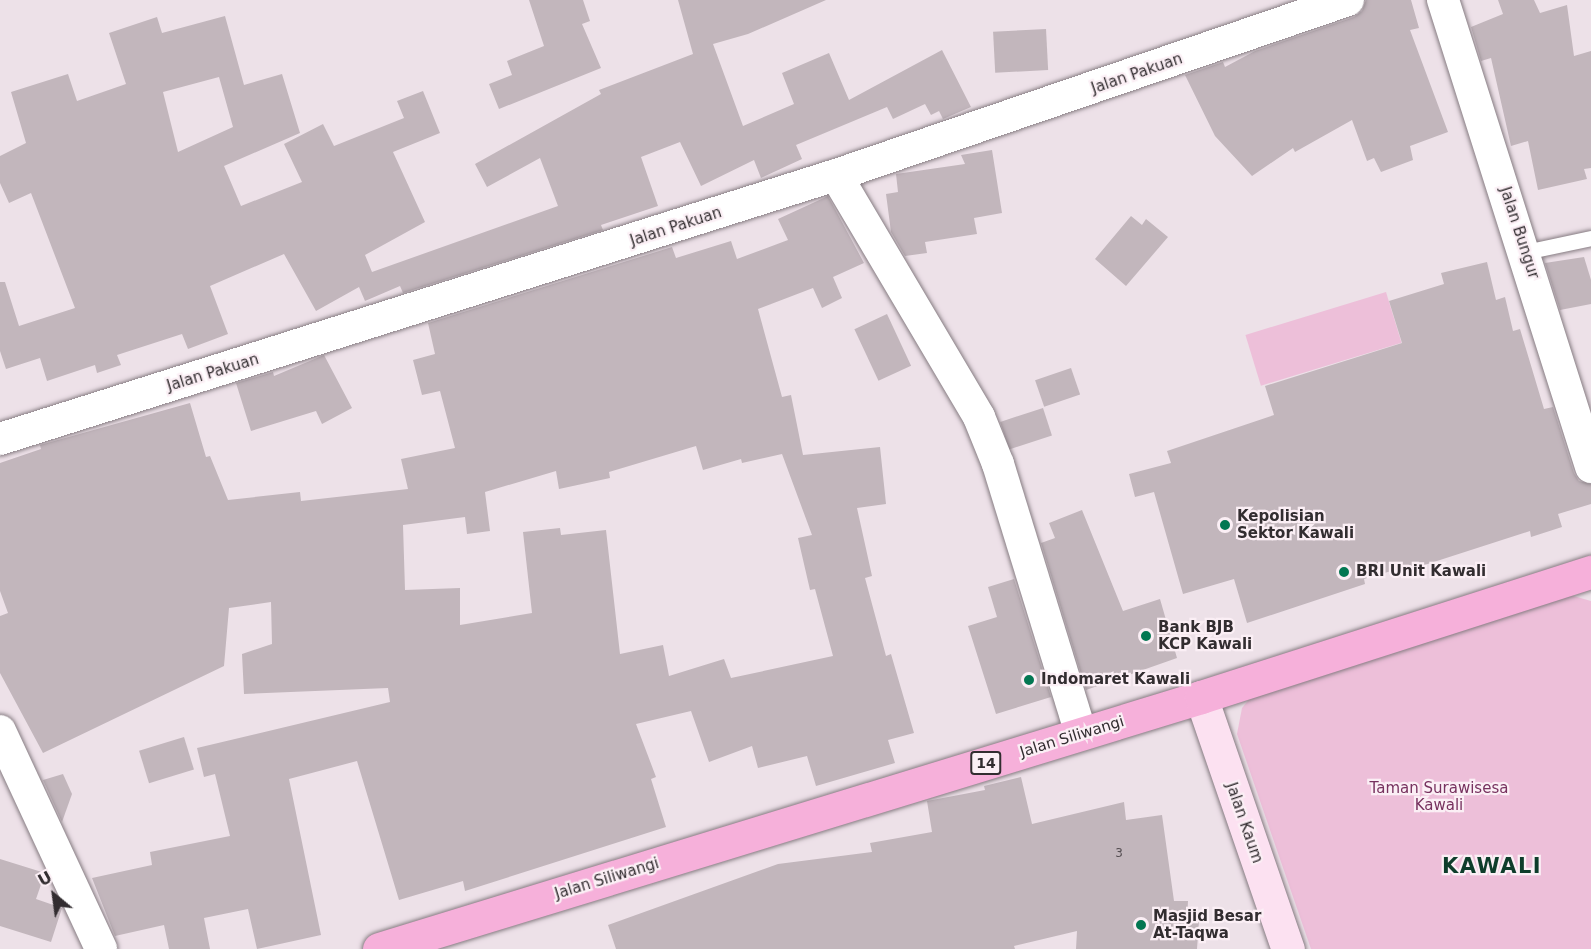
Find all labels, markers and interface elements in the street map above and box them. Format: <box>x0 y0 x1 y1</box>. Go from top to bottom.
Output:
street label: Jalan Pakuan <box>1089 50 1185 98</box>
street label: Jalan Bungur <box>1496 185 1542 281</box>
street label: Jalan Pakuan <box>628 204 724 250</box>
street label: Jalan Pakuan <box>165 350 261 396</box>
place label: Kepolisian Sektor Kawali <box>1237 507 1354 542</box>
marker: Kepolisian Sektor Kawali <box>1218 518 1232 532</box>
place label: BRI Unit Kawali <box>1356 563 1486 581</box>
marker: BRI Unit Kawali <box>1337 565 1351 579</box>
place label: Bank BJB KCP Kawali <box>1158 618 1252 653</box>
marker: Bank BJB KCP Kawali <box>1139 629 1153 643</box>
place label: Indomaret Kawali <box>1041 671 1190 689</box>
marker: Indomaret Kawali <box>1022 673 1036 687</box>
street label: Jalan Siliwangi <box>1018 713 1126 761</box>
road number: 14 <box>970 752 1002 774</box>
park label: Taman Surawisesa Kawali <box>1370 779 1508 814</box>
street label: Jalan Kaum <box>1222 780 1266 866</box>
house number: 3 <box>1115 847 1123 861</box>
district label: KAWALI <box>1442 853 1542 879</box>
street label: Jalan Siliwangi <box>553 855 661 903</box>
north arrow <box>24 865 84 925</box>
text: U <box>35 867 55 890</box>
place label: Masjid Besar At-Taqwa <box>1153 907 1261 942</box>
marker: Masjid Besar At-Taqwa <box>1134 918 1148 932</box>

